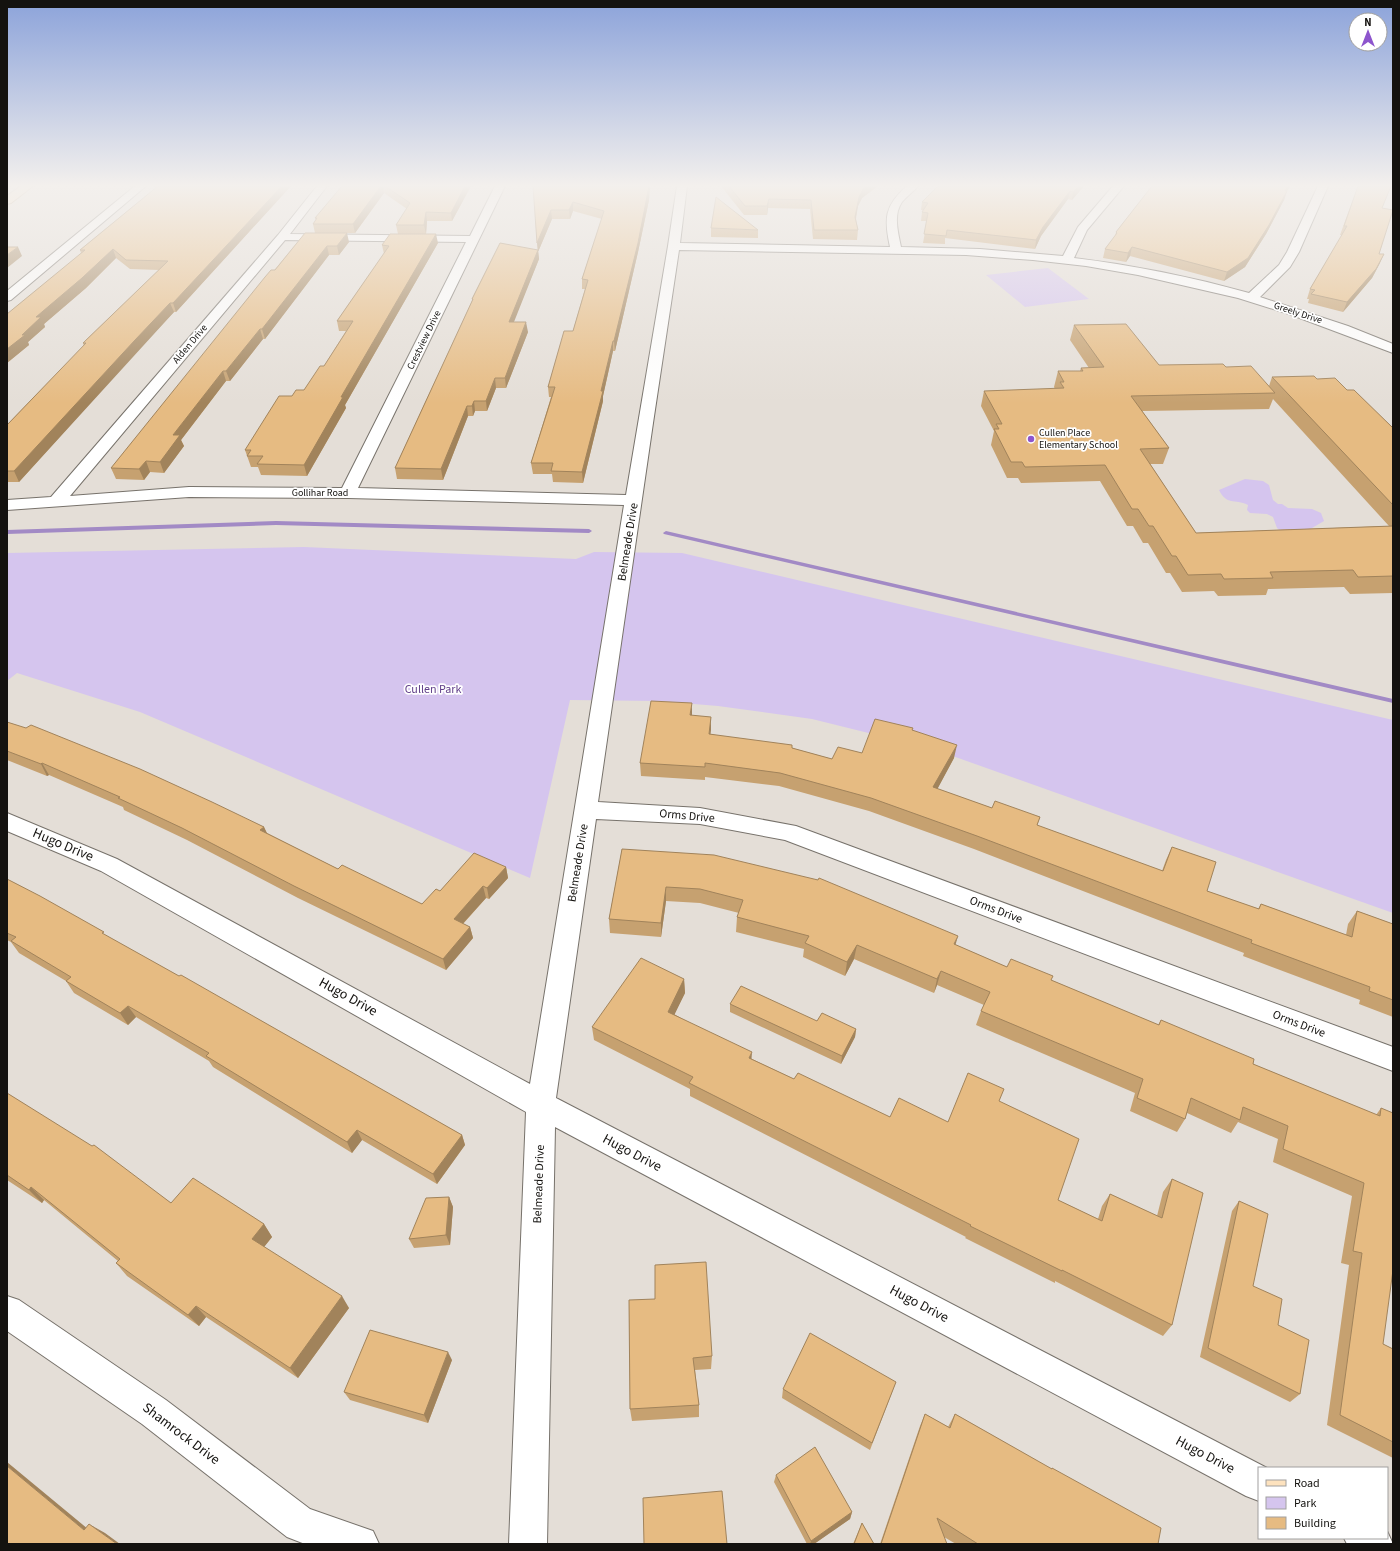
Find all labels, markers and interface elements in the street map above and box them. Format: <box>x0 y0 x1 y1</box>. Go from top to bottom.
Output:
north arrow <box>1348 12 1388 52</box>
text: N <box>1364 15 1372 30</box>
street label: Greely Drive <box>1272 299 1324 327</box>
street label: Crestview Drive <box>404 308 444 372</box>
street label: Alden Drive <box>169 321 211 367</box>
place label: Cullen Place Elementary School <box>1039 426 1118 452</box>
marker: Cullen Place Elementary School <box>1026 434 1036 444</box>
street label: Gollihar Road <box>292 486 348 500</box>
street label: Belmeade Drive <box>613 502 643 582</box>
park label: Cullen Park <box>405 681 461 698</box>
street label: Orms Drive <box>659 805 715 827</box>
street label: Hugo Drive <box>29 823 97 867</box>
street label: Belmeade Drive <box>563 823 593 903</box>
street label: Orms Drive <box>967 892 1025 928</box>
street label: Hugo Drive <box>315 973 381 1021</box>
street label: Orms Drive <box>1270 1006 1328 1042</box>
street label: Hugo Drive <box>599 1129 665 1177</box>
street label: Belmeade Drive <box>529 1144 549 1224</box>
street label: Hugo Drive <box>886 1280 952 1328</box>
street label: Shamrock Drive <box>138 1398 224 1470</box>
street label: Hugo Drive <box>1172 1431 1238 1479</box>
legend <box>1258 1467 1388 1539</box>
text: Road <box>1294 1475 1320 1492</box>
text: Park <box>1294 1495 1316 1512</box>
text: Building <box>1294 1515 1336 1532</box>

